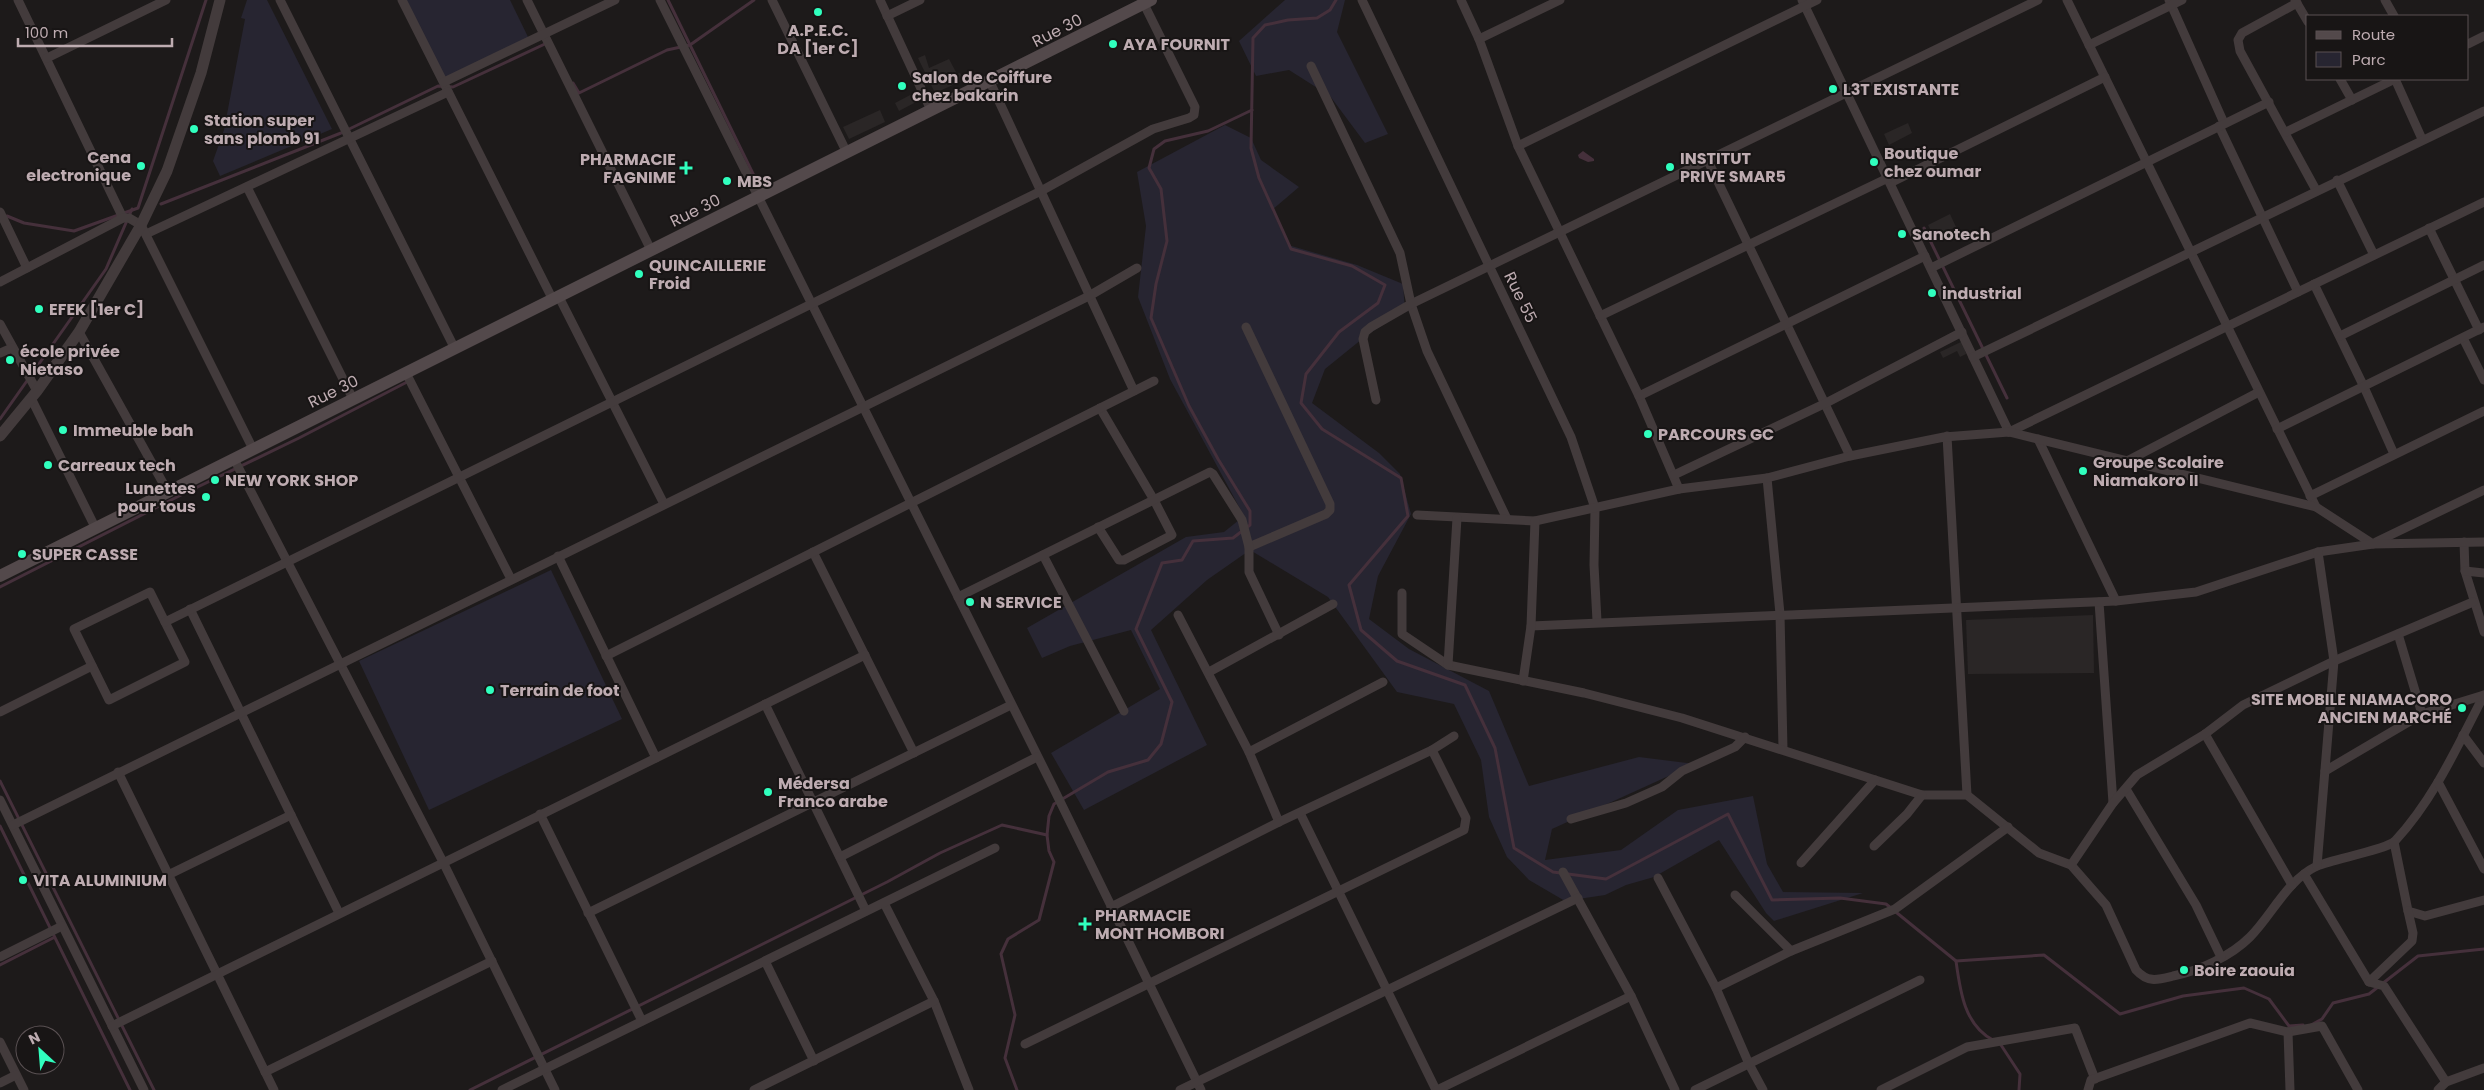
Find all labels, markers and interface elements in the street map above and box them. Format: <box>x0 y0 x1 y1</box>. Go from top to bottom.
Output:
marker: A.P.E.C. DA [1er C] <box>812 6 824 18</box>
street label: Rue 30 <box>1028 8 1086 53</box>
scale bar <box>18 15 171 47</box>
legend <box>2306 15 2469 80</box>
place label: A.P.E.C. DA [1er C] <box>777 19 859 60</box>
text: 100 m <box>25 22 68 43</box>
text: Route <box>2352 24 2395 45</box>
place label: AYA FOURNIT <box>1123 33 1231 56</box>
marker: AYA FOURNIT <box>1107 38 1119 50</box>
text: Parc <box>2352 49 2386 70</box>
place label: Salon de Coiffure chez bakarin <box>912 66 1052 107</box>
place label: L3T EXISTANTE <box>1843 78 1959 101</box>
marker: Salon de Coiffure chez bakarin <box>896 80 908 92</box>
marker: L3T EXISTANTE <box>1827 83 1839 95</box>
place label: Station super sans plomb 91 <box>204 109 320 150</box>
marker: Station super sans plomb 91 <box>188 123 200 135</box>
place label: Boutique chez oumar <box>1884 142 1981 183</box>
place label: Cena electronique <box>26 146 131 187</box>
place label: INSTITUT PRIVE SMAR5 <box>1680 147 1786 188</box>
place label: PHARMACIE FAGNIME <box>580 148 676 189</box>
marker: Boutique chez oumar <box>1868 156 1880 168</box>
marker: Cena electronique <box>135 160 147 172</box>
marker: INSTITUT PRIVE SMAR5 <box>1664 161 1676 173</box>
marker: PHARMACIE FAGNIME <box>680 162 692 174</box>
place label: MBS <box>737 170 772 193</box>
marker: MBS <box>721 175 733 187</box>
street label: Rue 30 <box>666 188 724 233</box>
place label: Sanotech <box>1912 223 1991 246</box>
marker: Sanotech <box>1896 228 1908 240</box>
place label: QUINCAILLERIE Froid <box>649 254 766 295</box>
marker: QUINCAILLERIE Froid <box>633 268 645 280</box>
street label: Rue 55 <box>1498 268 1543 327</box>
place label: industrial <box>1942 282 2022 305</box>
marker: industrial <box>1926 287 1938 299</box>
place label: EFEK [1er C] <box>49 298 144 321</box>
marker: EFEK [1er C] <box>33 303 45 315</box>
place label: école privée Nietaso <box>20 340 120 381</box>
marker: école privée Nietaso <box>4 354 16 366</box>
street label: Rue 30 <box>304 369 362 414</box>
place label: Immeuble bah <box>73 419 194 442</box>
place label: PARCOURS GC <box>1658 423 1774 446</box>
marker: Immeuble bah <box>57 424 69 436</box>
marker: PARCOURS GC <box>1642 428 1654 440</box>
place label: Groupe Scolaire Niamakoro II <box>2093 451 2224 492</box>
place label: Carreaux tech <box>58 454 176 477</box>
marker: Carreaux tech <box>42 459 54 471</box>
marker: Groupe Scolaire Niamakoro II <box>2077 465 2089 477</box>
place label: NEW YORK SHOP <box>225 469 358 492</box>
marker: NEW YORK SHOP <box>209 474 221 486</box>
place label: Lunettes pour tous <box>118 477 196 518</box>
marker: Lunettes pour tous <box>200 491 212 503</box>
place label: SUPER CASSE <box>32 543 138 566</box>
marker: SUPER CASSE <box>16 548 28 560</box>
place label: N SERVICE <box>980 591 1062 614</box>
marker: N SERVICE <box>964 596 976 608</box>
place label: Terrain de foot <box>500 679 620 702</box>
marker: Terrain de foot <box>484 684 496 696</box>
place label: SITE MOBILE NIAMACORO ANCIEN MARCHÉ <box>2251 688 2452 729</box>
marker: SITE MOBILE NIAMACORO ANCIEN MARCHÉ <box>2456 702 2468 714</box>
place label: Médersa Franco arabe <box>778 772 888 813</box>
marker: Médersa Franco arabe <box>762 786 774 798</box>
place label: VITA ALUMINIUM <box>33 869 167 892</box>
marker: VITA ALUMINIUM <box>17 874 29 886</box>
place label: PHARMACIE MONT HOMBORI <box>1095 904 1224 945</box>
marker: PHARMACIE MONT HOMBORI <box>1079 918 1091 930</box>
place label: Boire zaouia <box>2194 959 2295 982</box>
marker: Boire zaouia <box>2178 964 2190 976</box>
north arrow <box>15 1025 65 1075</box>
text: N <box>25 1027 43 1050</box>

